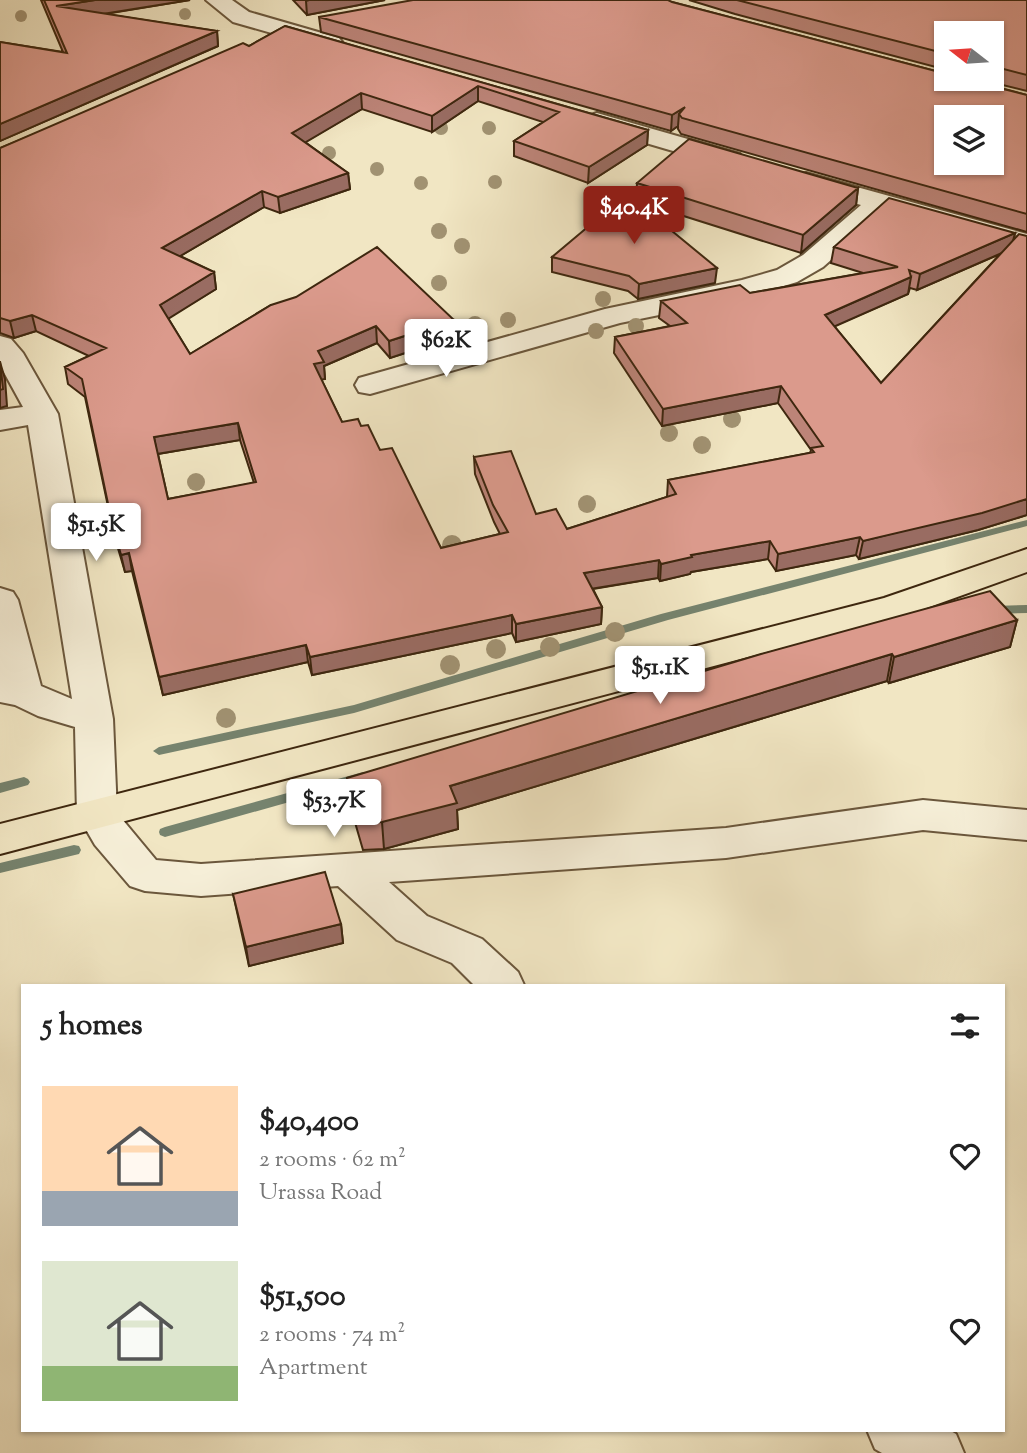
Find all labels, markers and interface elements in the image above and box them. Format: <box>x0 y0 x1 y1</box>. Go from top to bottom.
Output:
north arrow <box>934 21 1004 91</box>
map controls <box>934 21 1004 175</box>
button: layers <box>934 105 1004 175</box>
pin: $40.4K <box>577 187 691 246</box>
text: $40.4K <box>599 192 669 225</box>
pin: $62K <box>405 320 487 379</box>
text: $62K <box>421 325 471 358</box>
pin: $51.5K <box>39 504 153 563</box>
text: $51.5K <box>67 509 125 542</box>
pin: $51.1K <box>603 646 717 706</box>
text: $51.1K <box>631 652 689 685</box>
pin: $53.7K <box>277 780 391 839</box>
text: $53.7K <box>302 785 366 818</box>
text: 5 homes <box>42 1005 143 1048</box>
icon: filters <box>946 1007 984 1045</box>
text: $40,400 <box>259 1101 359 1144</box>
icon: home <box>98 1114 182 1198</box>
icon: heart <box>946 1137 984 1175</box>
text: 2 rooms · 62 m² <box>259 1144 406 1177</box>
text: Urassa Road <box>259 1177 382 1210</box>
text: $51,500 <box>259 1276 346 1319</box>
icon: home <box>98 1289 182 1373</box>
icon: heart <box>946 1312 984 1350</box>
text: 2 rooms · 74 m² <box>259 1319 405 1352</box>
text: Apartment <box>259 1352 368 1385</box>

